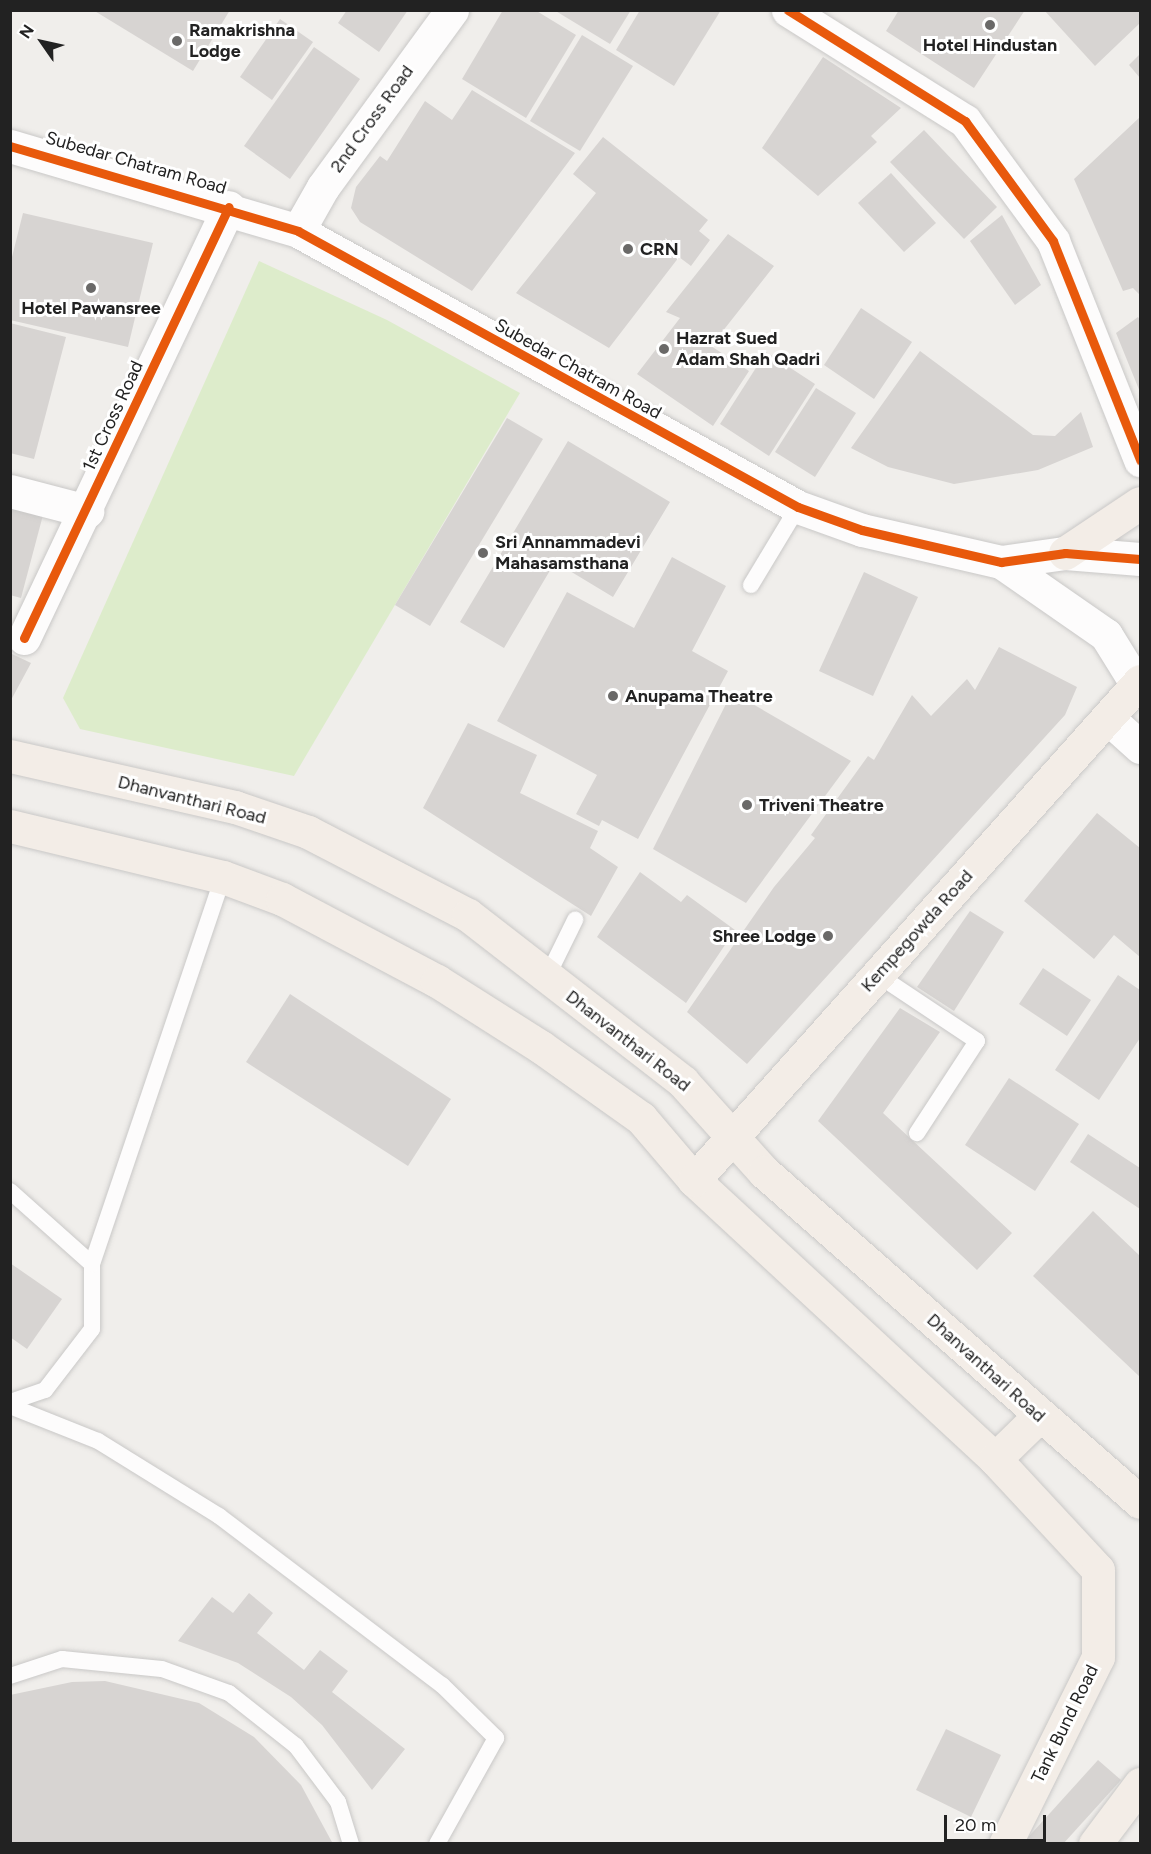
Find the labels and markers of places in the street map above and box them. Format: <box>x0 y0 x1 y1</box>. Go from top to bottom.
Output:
marker: Hotel Hindustan <box>983 18 997 32</box>
place label: Ramakrishna Lodge <box>189 20 295 63</box>
marker: Ramakrishna Lodge <box>170 34 184 48</box>
place label: Hotel Hindustan <box>923 34 1057 56</box>
place label: CRN <box>640 238 679 260</box>
marker: CRN <box>621 242 635 256</box>
marker: Hotel Pawansree <box>84 281 98 295</box>
place label: Hotel Pawansree <box>21 297 161 319</box>
place label: Hazrat Sued Adam Shah Qadri <box>676 328 820 370</box>
marker: Hazrat Sued Adam Shah Qadri <box>657 342 671 356</box>
place label: Sri Annammadevi Mahasamsthana <box>495 532 641 574</box>
marker: Sri Annammadevi Mahasamsthana <box>476 546 490 560</box>
place label: Anupama Theatre <box>625 685 773 707</box>
marker: Anupama Theatre <box>606 689 620 703</box>
place label: Triveni Theatre <box>759 794 884 816</box>
marker: Triveni Theatre <box>740 798 754 812</box>
place label: Shree Lodge <box>712 925 816 947</box>
marker: Shree Lodge <box>821 929 835 943</box>

